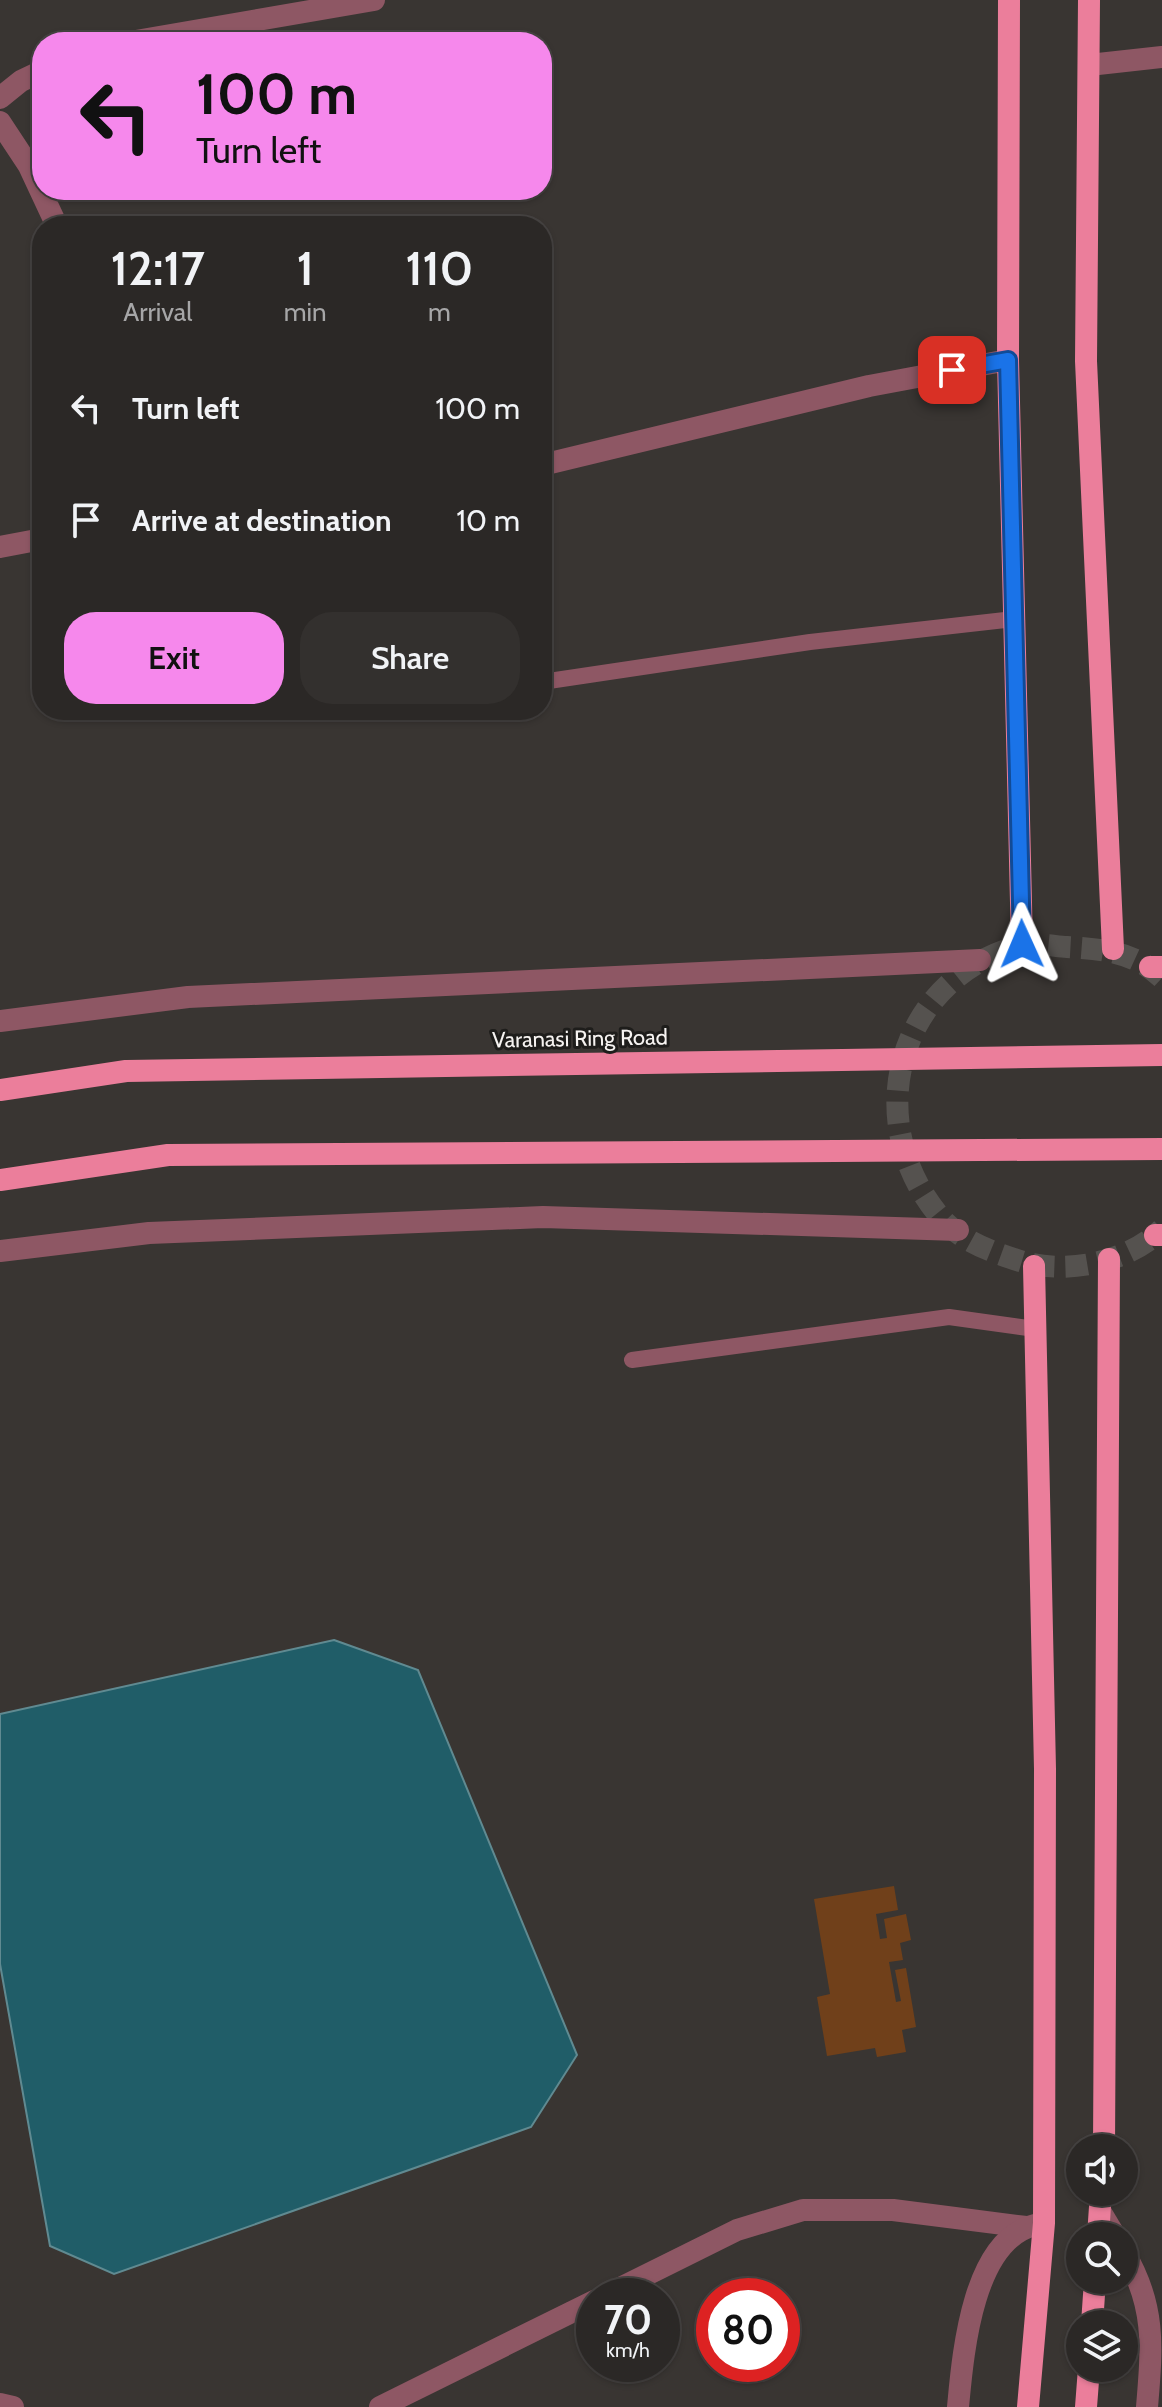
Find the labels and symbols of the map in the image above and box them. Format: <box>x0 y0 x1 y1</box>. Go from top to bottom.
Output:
pin <box>918 336 986 404</box>
position arrow <box>980 902 1064 986</box>
street label: Varanasi Ring Road <box>492 1023 668 1054</box>
speed limit sign: 80 <box>696 2278 800 2382</box>

